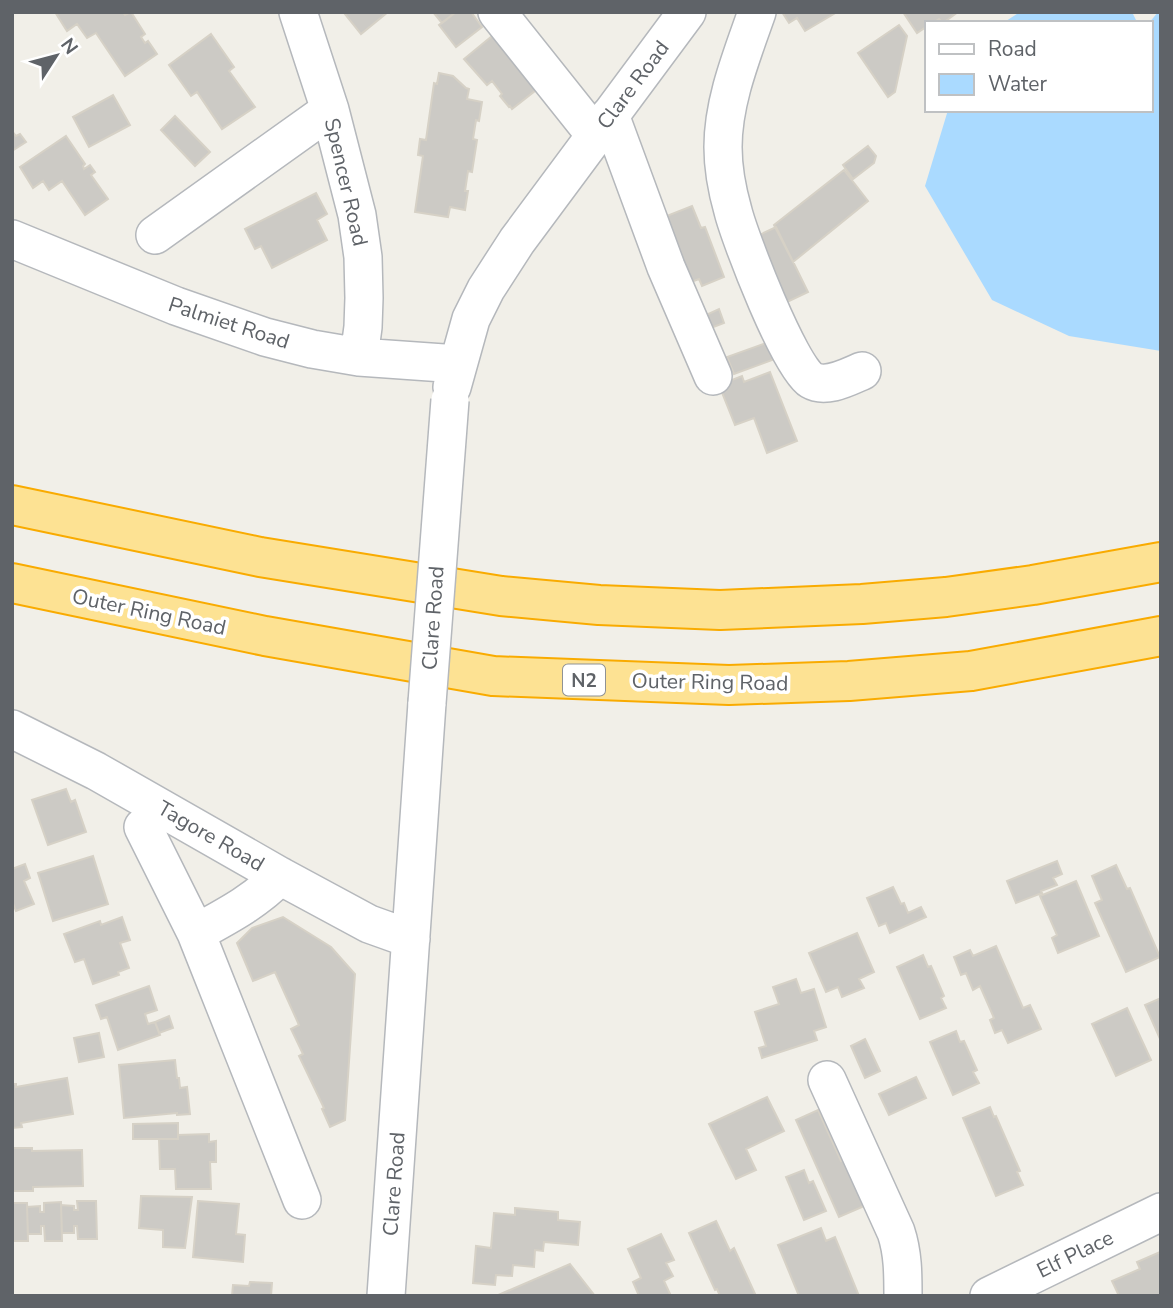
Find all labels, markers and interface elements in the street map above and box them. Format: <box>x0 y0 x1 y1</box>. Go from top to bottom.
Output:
north arrow <box>21 21 91 91</box>
legend <box>925 21 1152 112</box>
text: N <box>54 33 84 60</box>
street label: Clare Road <box>590 35 676 135</box>
text: Road <box>988 35 1037 63</box>
text: Water <box>988 70 1047 98</box>
street label: Spencer Road <box>318 115 374 249</box>
street label: Palmiet Road <box>165 290 293 356</box>
street label: Clare Road <box>415 565 451 671</box>
street label: Outer Ring Road <box>69 582 229 642</box>
road number: N2 <box>563 664 605 695</box>
street label: Outer Ring Road <box>631 667 789 697</box>
street label: Tagore Road <box>152 794 270 878</box>
street label: Clare Road <box>376 1131 412 1237</box>
street label: Elf Place <box>1032 1223 1118 1285</box>

